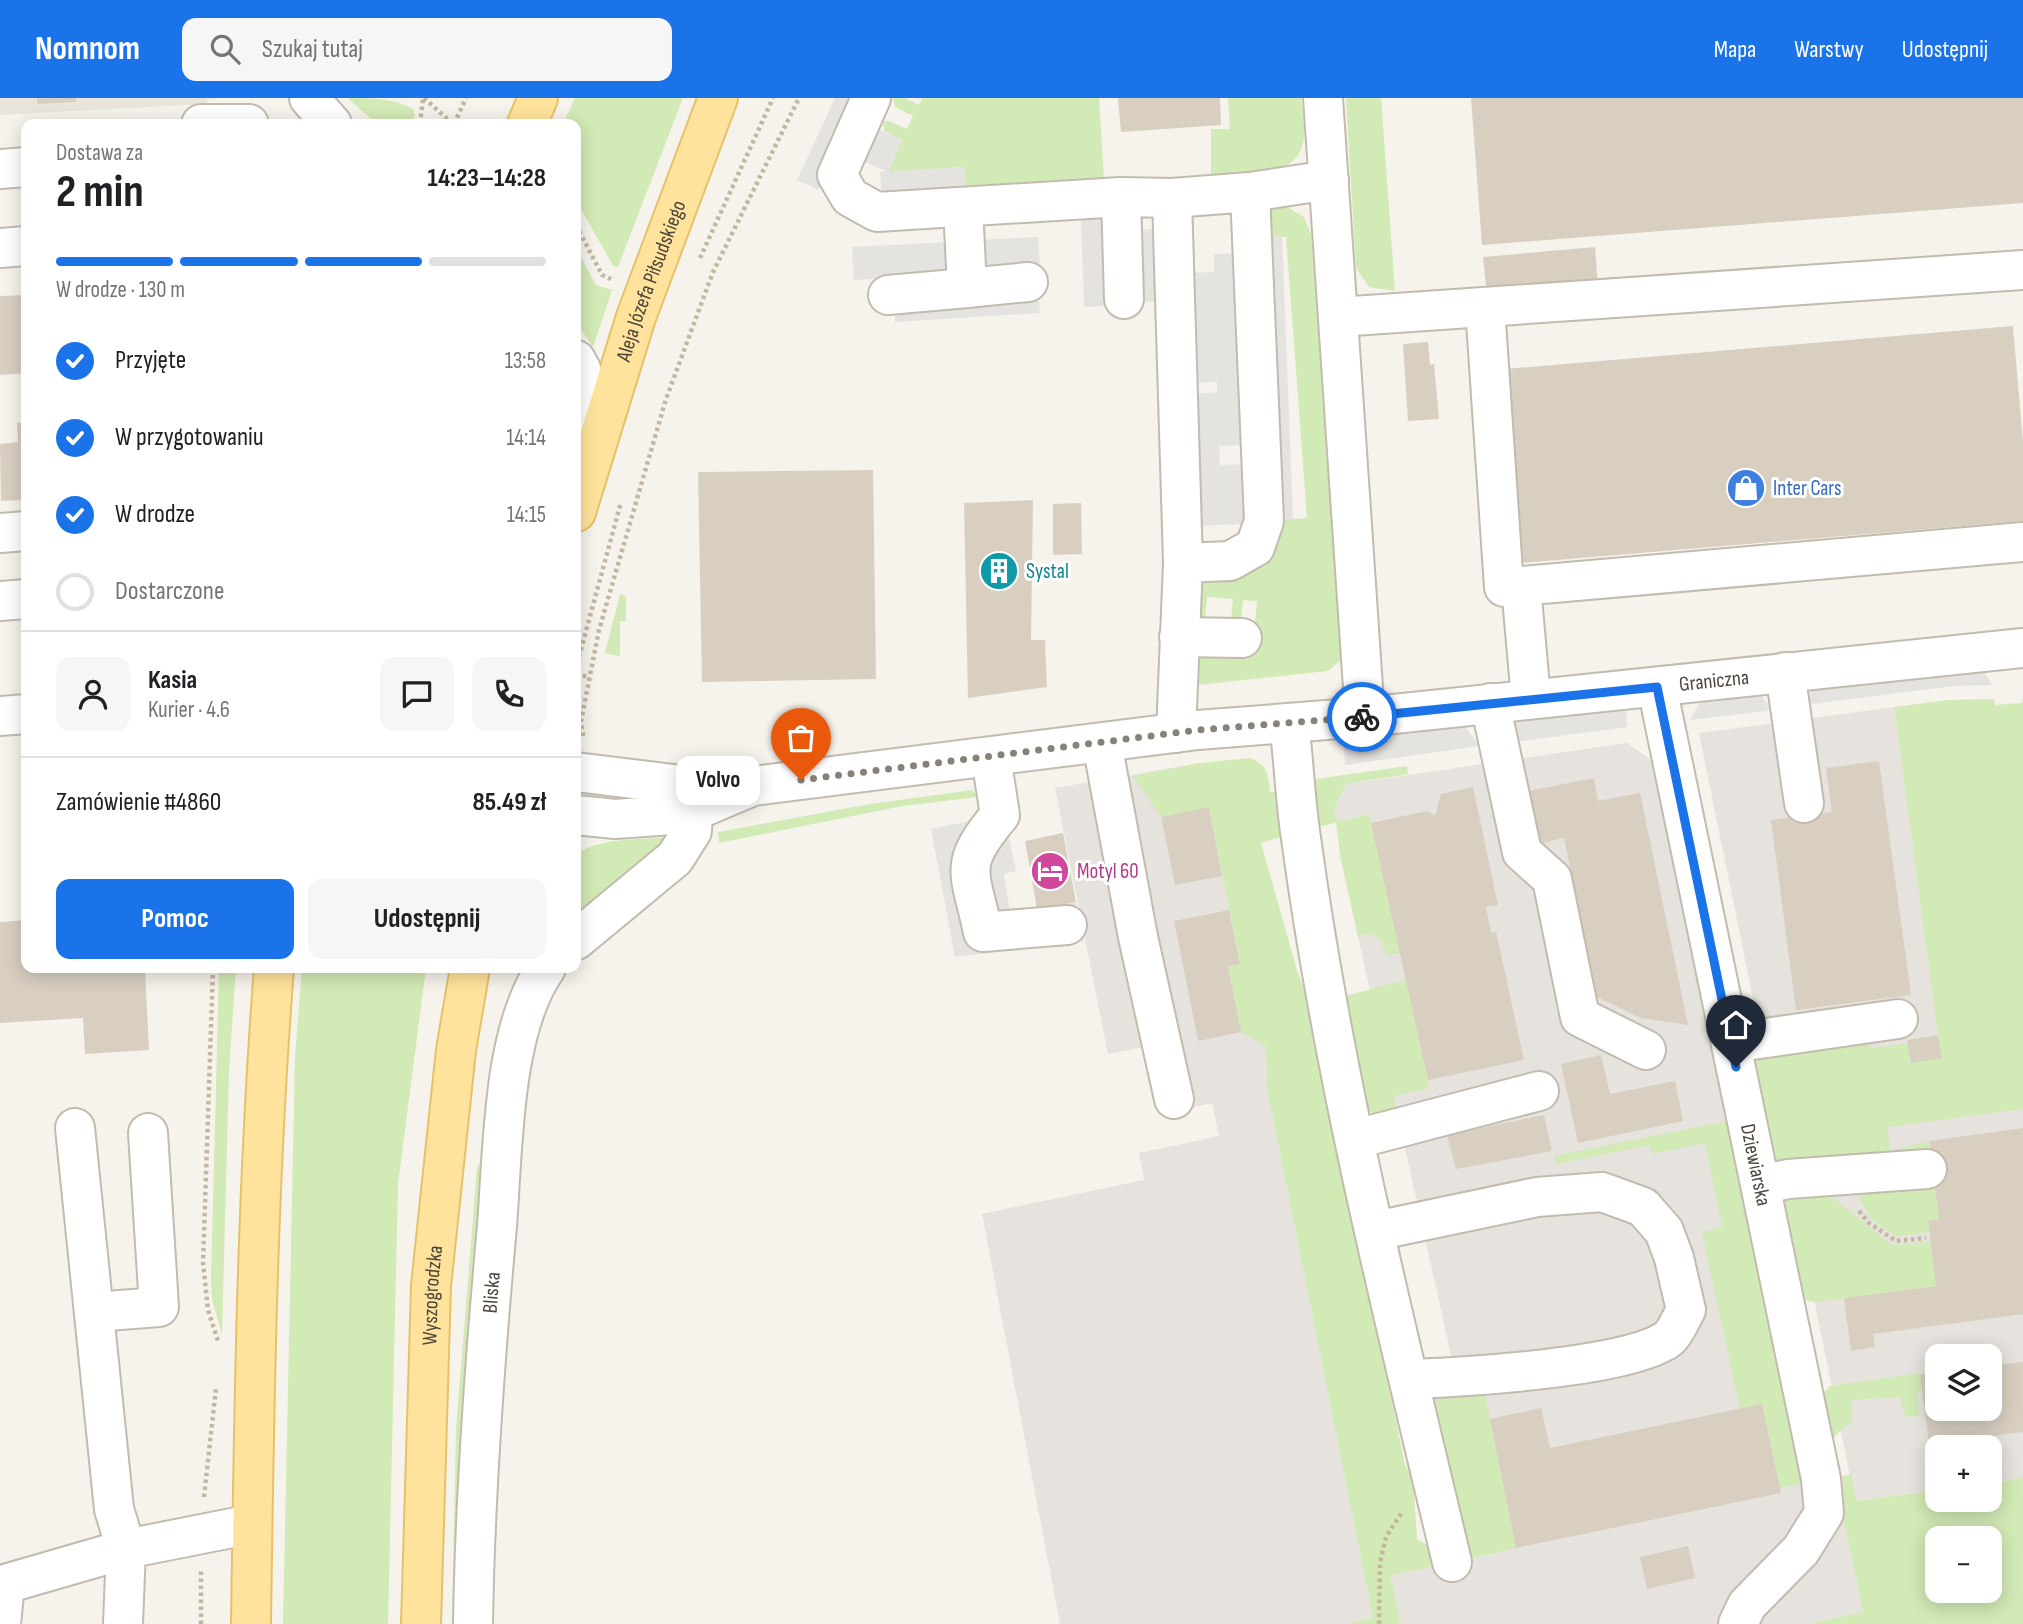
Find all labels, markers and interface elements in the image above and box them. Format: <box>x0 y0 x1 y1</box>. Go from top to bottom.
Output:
search box <box>182 18 672 81</box>
text: Nomnom <box>35 29 140 69</box>
icon: search <box>206 30 244 68</box>
text: Szukaj tutaj <box>262 34 363 65</box>
text: Mapa <box>1714 35 1756 64</box>
text: Warstwy <box>1794 35 1864 64</box>
text: Udostępnij <box>1902 35 1988 64</box>
text: Dostawa za <box>56 139 143 167</box>
text: 14:23–14:28 <box>428 163 546 194</box>
text: 2 min <box>56 165 144 220</box>
street label: Aleja Józefa Piłsudskiego <box>611 197 692 366</box>
text: W drodze · 130 m <box>56 276 185 304</box>
icon: check <box>56 342 94 380</box>
text: Przyjęte <box>115 345 186 376</box>
text: 13:58 <box>505 347 546 375</box>
icon: check <box>56 419 94 457</box>
text: W przygotowaniu <box>115 422 264 453</box>
text: 14:14 <box>506 424 546 452</box>
shop icon: Inter Cars <box>1725 467 1767 509</box>
place label: Inter Cars <box>1773 476 1842 501</box>
icon: check <box>56 496 94 534</box>
text: W drodze <box>115 499 195 530</box>
text: 14:15 <box>507 501 546 529</box>
building icon: Systal <box>978 550 1020 592</box>
place label: Systal <box>1026 559 1069 584</box>
text: Dostarczone <box>115 576 224 607</box>
button: person <box>56 657 130 731</box>
button: chat <box>380 657 454 731</box>
button: phone <box>472 657 546 731</box>
text: Kasia <box>148 665 197 696</box>
street label: Graniczna <box>1678 665 1750 697</box>
courier <box>1327 682 1397 752</box>
text: Kurier · 4.6 <box>148 696 230 724</box>
icon: bike <box>1343 698 1381 736</box>
pin <box>771 708 831 780</box>
icon: bag <box>782 719 820 757</box>
callout: Volvo <box>675 756 759 804</box>
text: Volvo <box>696 766 740 794</box>
text: Zamówienie #4860 <box>56 787 221 818</box>
text: 85.49 zł <box>472 787 546 818</box>
hotel icon: Motyl 60 <box>1029 850 1071 892</box>
place label: Motyl 60 <box>1077 859 1139 884</box>
button: Pomoc <box>56 879 294 959</box>
button: Udostępnij <box>308 879 546 959</box>
pin <box>1706 995 1766 1067</box>
icon: home <box>1717 1006 1755 1044</box>
street label: Dziewiarska <box>1735 1122 1776 1208</box>
street label: Wyszogrodzka <box>417 1244 448 1346</box>
street label: Bliska <box>477 1271 506 1314</box>
map controls <box>1925 1344 2002 1603</box>
button: layers <box>1925 1344 2002 1421</box>
button: + <box>1925 1435 2002 1512</box>
button: − <box>1925 1526 2002 1603</box>

